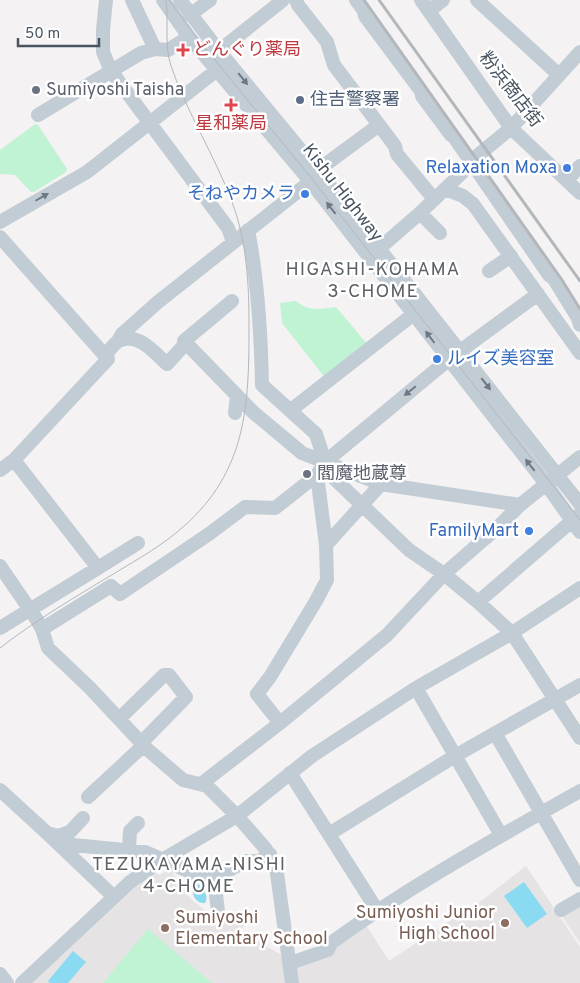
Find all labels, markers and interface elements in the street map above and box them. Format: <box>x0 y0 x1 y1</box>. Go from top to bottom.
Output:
scale bar <box>18 15 99 47</box>
text: 50 m <box>25 25 60 44</box>
place label: どんぐり薬局 <box>193 39 301 62</box>
marker: どんぐり薬局 <box>177 44 189 56</box>
street label: 粉浜商店街 <box>473 47 547 133</box>
one-way arrow <box>237 73 248 86</box>
place label: Sumiyoshi Taisha <box>46 79 184 102</box>
marker: Sumiyoshi Taisha <box>30 84 42 96</box>
place label: 住吉警察署 <box>310 89 400 112</box>
marker: 住吉警察署 <box>294 94 306 106</box>
marker: 星和薬局 <box>225 99 237 111</box>
place label: 星和薬局 <box>195 113 267 136</box>
street label: Kishu Highway <box>297 139 387 247</box>
place label: Relaxation Moxa <box>425 157 557 180</box>
marker: Relaxation Moxa <box>561 162 573 174</box>
place label: そねやカメラ <box>187 183 295 206</box>
marker: そねやカメラ <box>299 188 311 200</box>
one-way arrow <box>35 193 50 201</box>
one-way arrow <box>325 202 336 215</box>
district label: HIGASHI-KOHAMA 3-CHOME <box>286 258 460 304</box>
one-way arrow <box>424 331 435 344</box>
place label: ルイズ美容室 <box>447 348 554 371</box>
marker: ルイズ美容室 <box>431 353 443 365</box>
one-way arrow <box>480 377 491 390</box>
one-way arrow <box>403 385 416 396</box>
one-way arrow <box>524 458 535 471</box>
place label: 閻魔地蔵尊 <box>317 463 407 486</box>
marker: 閻魔地蔵尊 <box>301 468 313 480</box>
place label: FamilyMart <box>429 520 519 543</box>
marker: FamilyMart <box>523 525 535 537</box>
district label: TEZUKAYAMA-NISHI 4-CHOME <box>92 853 286 899</box>
place label: Sumiyoshi Junior High School <box>356 902 495 946</box>
place label: Sumiyoshi Elementary School <box>175 907 328 951</box>
marker: Sumiyoshi Junior High School <box>499 917 511 929</box>
marker: Sumiyoshi Elementary School <box>159 922 171 934</box>

